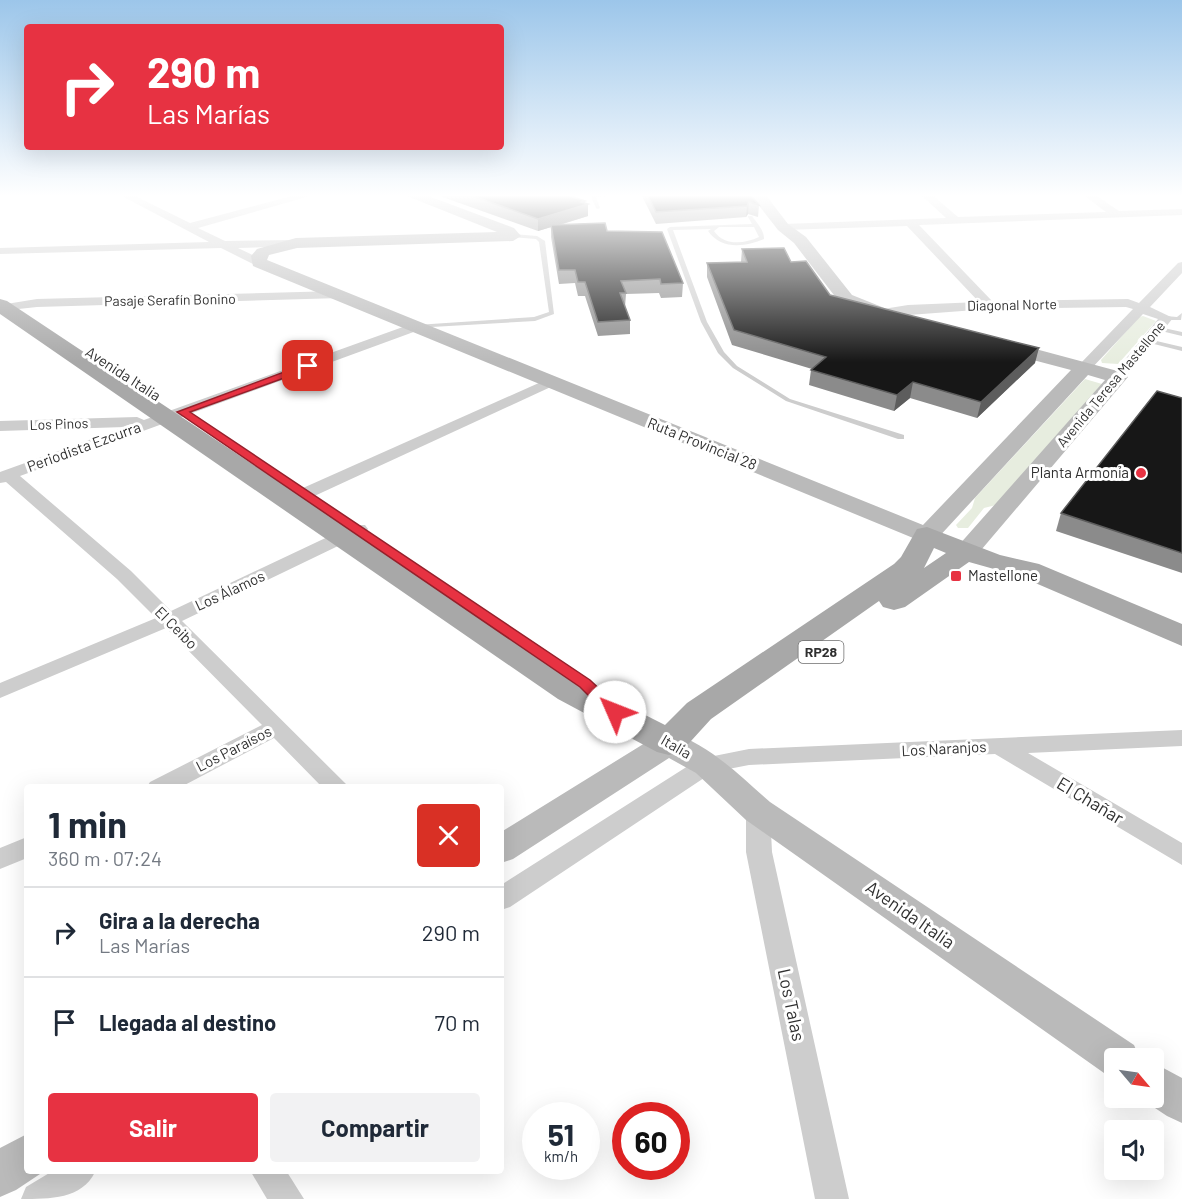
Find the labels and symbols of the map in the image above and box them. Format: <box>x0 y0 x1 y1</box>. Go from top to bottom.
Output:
street label: Pasaje Serafín Bonino <box>104 290 236 309</box>
street label: Diagonal Norte <box>967 295 1057 314</box>
street label: Avenida Teresa Mastellone <box>1053 317 1168 450</box>
pin <box>282 340 333 391</box>
street label: Avenida Italia <box>82 342 165 404</box>
street label: Ruta Provincial 28 <box>645 413 760 473</box>
street label: Los Pinos <box>29 414 89 433</box>
street label: Periodista Ezcurra <box>24 417 143 475</box>
place label: Planta Armonía <box>1031 463 1129 481</box>
marker: Planta Armonía <box>1134 466 1148 480</box>
street label: Los Álamos <box>192 566 267 614</box>
place label: Mastellone <box>968 566 1038 584</box>
marker: Mastellone <box>949 569 963 583</box>
street label: El Ceibo <box>152 602 202 652</box>
road number: RP28 <box>798 641 844 663</box>
position arrow <box>583 680 647 744</box>
street label: Los Paraísos <box>193 721 274 775</box>
street label: Italia <box>658 730 695 762</box>
street label: Los Naranjos <box>901 737 987 759</box>
street label: El Chañar <box>1053 772 1128 829</box>
street label: Avenida Italia <box>862 875 959 953</box>
street label: Los Talas <box>774 967 810 1043</box>
north arrow <box>1104 1048 1164 1108</box>
speed limit sign: 60 <box>612 1102 690 1180</box>

